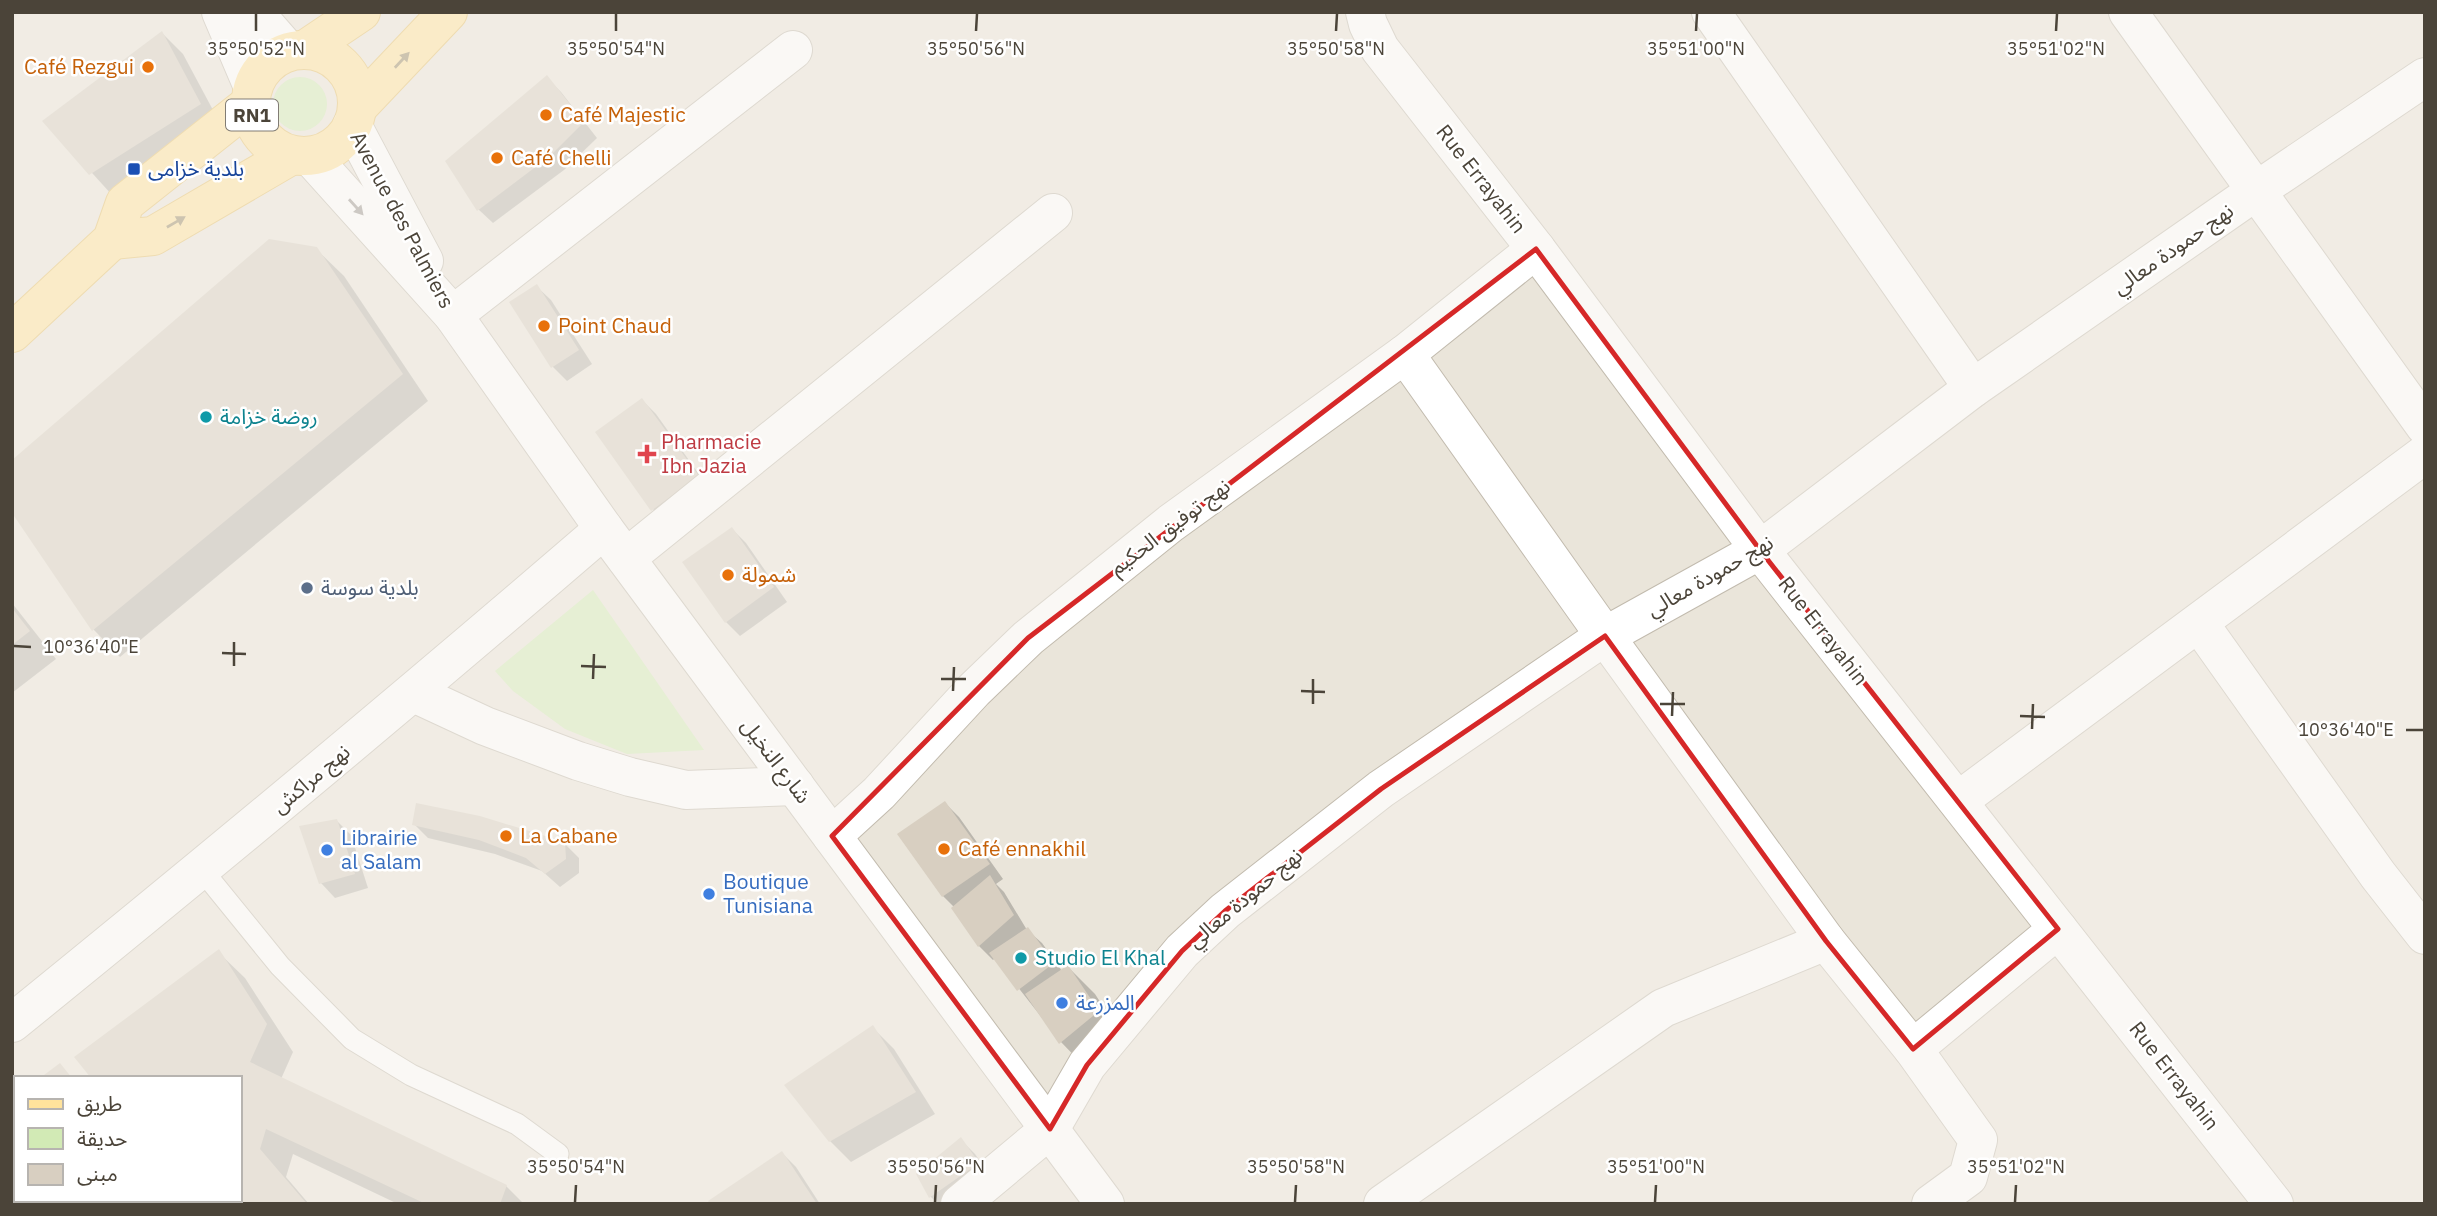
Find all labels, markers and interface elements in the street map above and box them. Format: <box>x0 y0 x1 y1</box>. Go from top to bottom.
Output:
text: 35°50'52"N <box>207 37 305 60</box>
text: 35°50'54"N <box>567 37 665 60</box>
text: 35°50'56"N <box>927 37 1025 60</box>
text: 35°50'58"N <box>1287 37 1385 60</box>
text: 35°51'00"N <box>1647 37 1745 60</box>
text: 35°51'02"N <box>2007 37 2105 60</box>
place label: Café Rezgui <box>24 52 134 80</box>
one-way arrow <box>394 52 410 69</box>
marker: Café Rezgui <box>140 59 156 75</box>
road number: RN1 <box>226 99 278 130</box>
place label: Café Majestic <box>560 100 686 128</box>
marker: Café Majestic <box>538 107 554 123</box>
street label: Rue Errayahin <box>1430 118 1533 239</box>
street label: Avenue des Palmiers <box>344 126 461 313</box>
place label: Café Chelli <box>511 143 612 171</box>
marker: Café Chelli <box>489 150 505 166</box>
place label: بلدية خزامى <box>148 154 244 182</box>
marker: بلدية خزامى <box>126 161 142 177</box>
street label: نهج حمودة معالي <box>2106 196 2240 303</box>
one-way arrow <box>347 198 363 215</box>
one-way arrow <box>167 216 186 229</box>
place label: Point Chaud <box>558 311 672 339</box>
marker: Point Chaud <box>536 318 552 334</box>
place label: روضة خزامة <box>220 402 318 430</box>
marker: روضة خزامة <box>198 409 214 425</box>
place label: Pharmacie Ibn Jazia <box>661 427 761 479</box>
marker: Pharmacie Ibn Jazia <box>639 446 655 462</box>
street label: نهج توفيق الحكيم <box>1103 472 1237 582</box>
street label: نهج حمودة معالي <box>1641 528 1779 625</box>
place label: شمولة <box>742 560 796 588</box>
marker: شمولة <box>720 567 736 583</box>
street label: Rue Errayahin <box>1772 570 1875 691</box>
place label: بلدية سوسة <box>321 573 419 601</box>
marker: بلدية سوسة <box>299 580 315 596</box>
text: 10°36'40"E <box>43 635 139 658</box>
street label: شارع النخيل <box>734 712 818 810</box>
text: 10°36'40"E <box>2298 718 2394 741</box>
street label: نهج مراكش <box>265 737 357 821</box>
place label: La Cabane <box>520 821 618 849</box>
place label: Librairie al Salam <box>341 823 422 875</box>
marker: La Cabane <box>498 828 514 844</box>
place label: Café ennakhil <box>958 834 1086 862</box>
marker: Café ennakhil <box>936 841 952 857</box>
street label: نهج حمودة معالي <box>1181 841 1310 956</box>
marker: Librairie al Salam <box>319 842 335 858</box>
place label: Boutique Tunisiana <box>723 867 813 919</box>
marker: Boutique Tunisiana <box>701 886 717 902</box>
place label: Studio El Khal <box>1035 943 1166 971</box>
marker: Studio El Khal <box>1013 950 1029 966</box>
place label: المزرعة <box>1076 988 1135 1016</box>
marker: المزرعة <box>1054 995 1070 1011</box>
street label: Rue Errayahin <box>2123 1015 2226 1136</box>
legend <box>14 1076 242 1202</box>
text: طريق <box>77 1089 122 1117</box>
text: حديقة <box>77 1124 127 1152</box>
text: 35°50'54"N <box>527 1155 625 1178</box>
text: 35°50'56"N <box>887 1155 985 1178</box>
text: 35°50'58"N <box>1247 1155 1345 1178</box>
text: 35°51'00"N <box>1607 1155 1705 1178</box>
text: 35°51'02"N <box>1967 1155 2065 1178</box>
text: مبنى <box>77 1159 118 1187</box>

